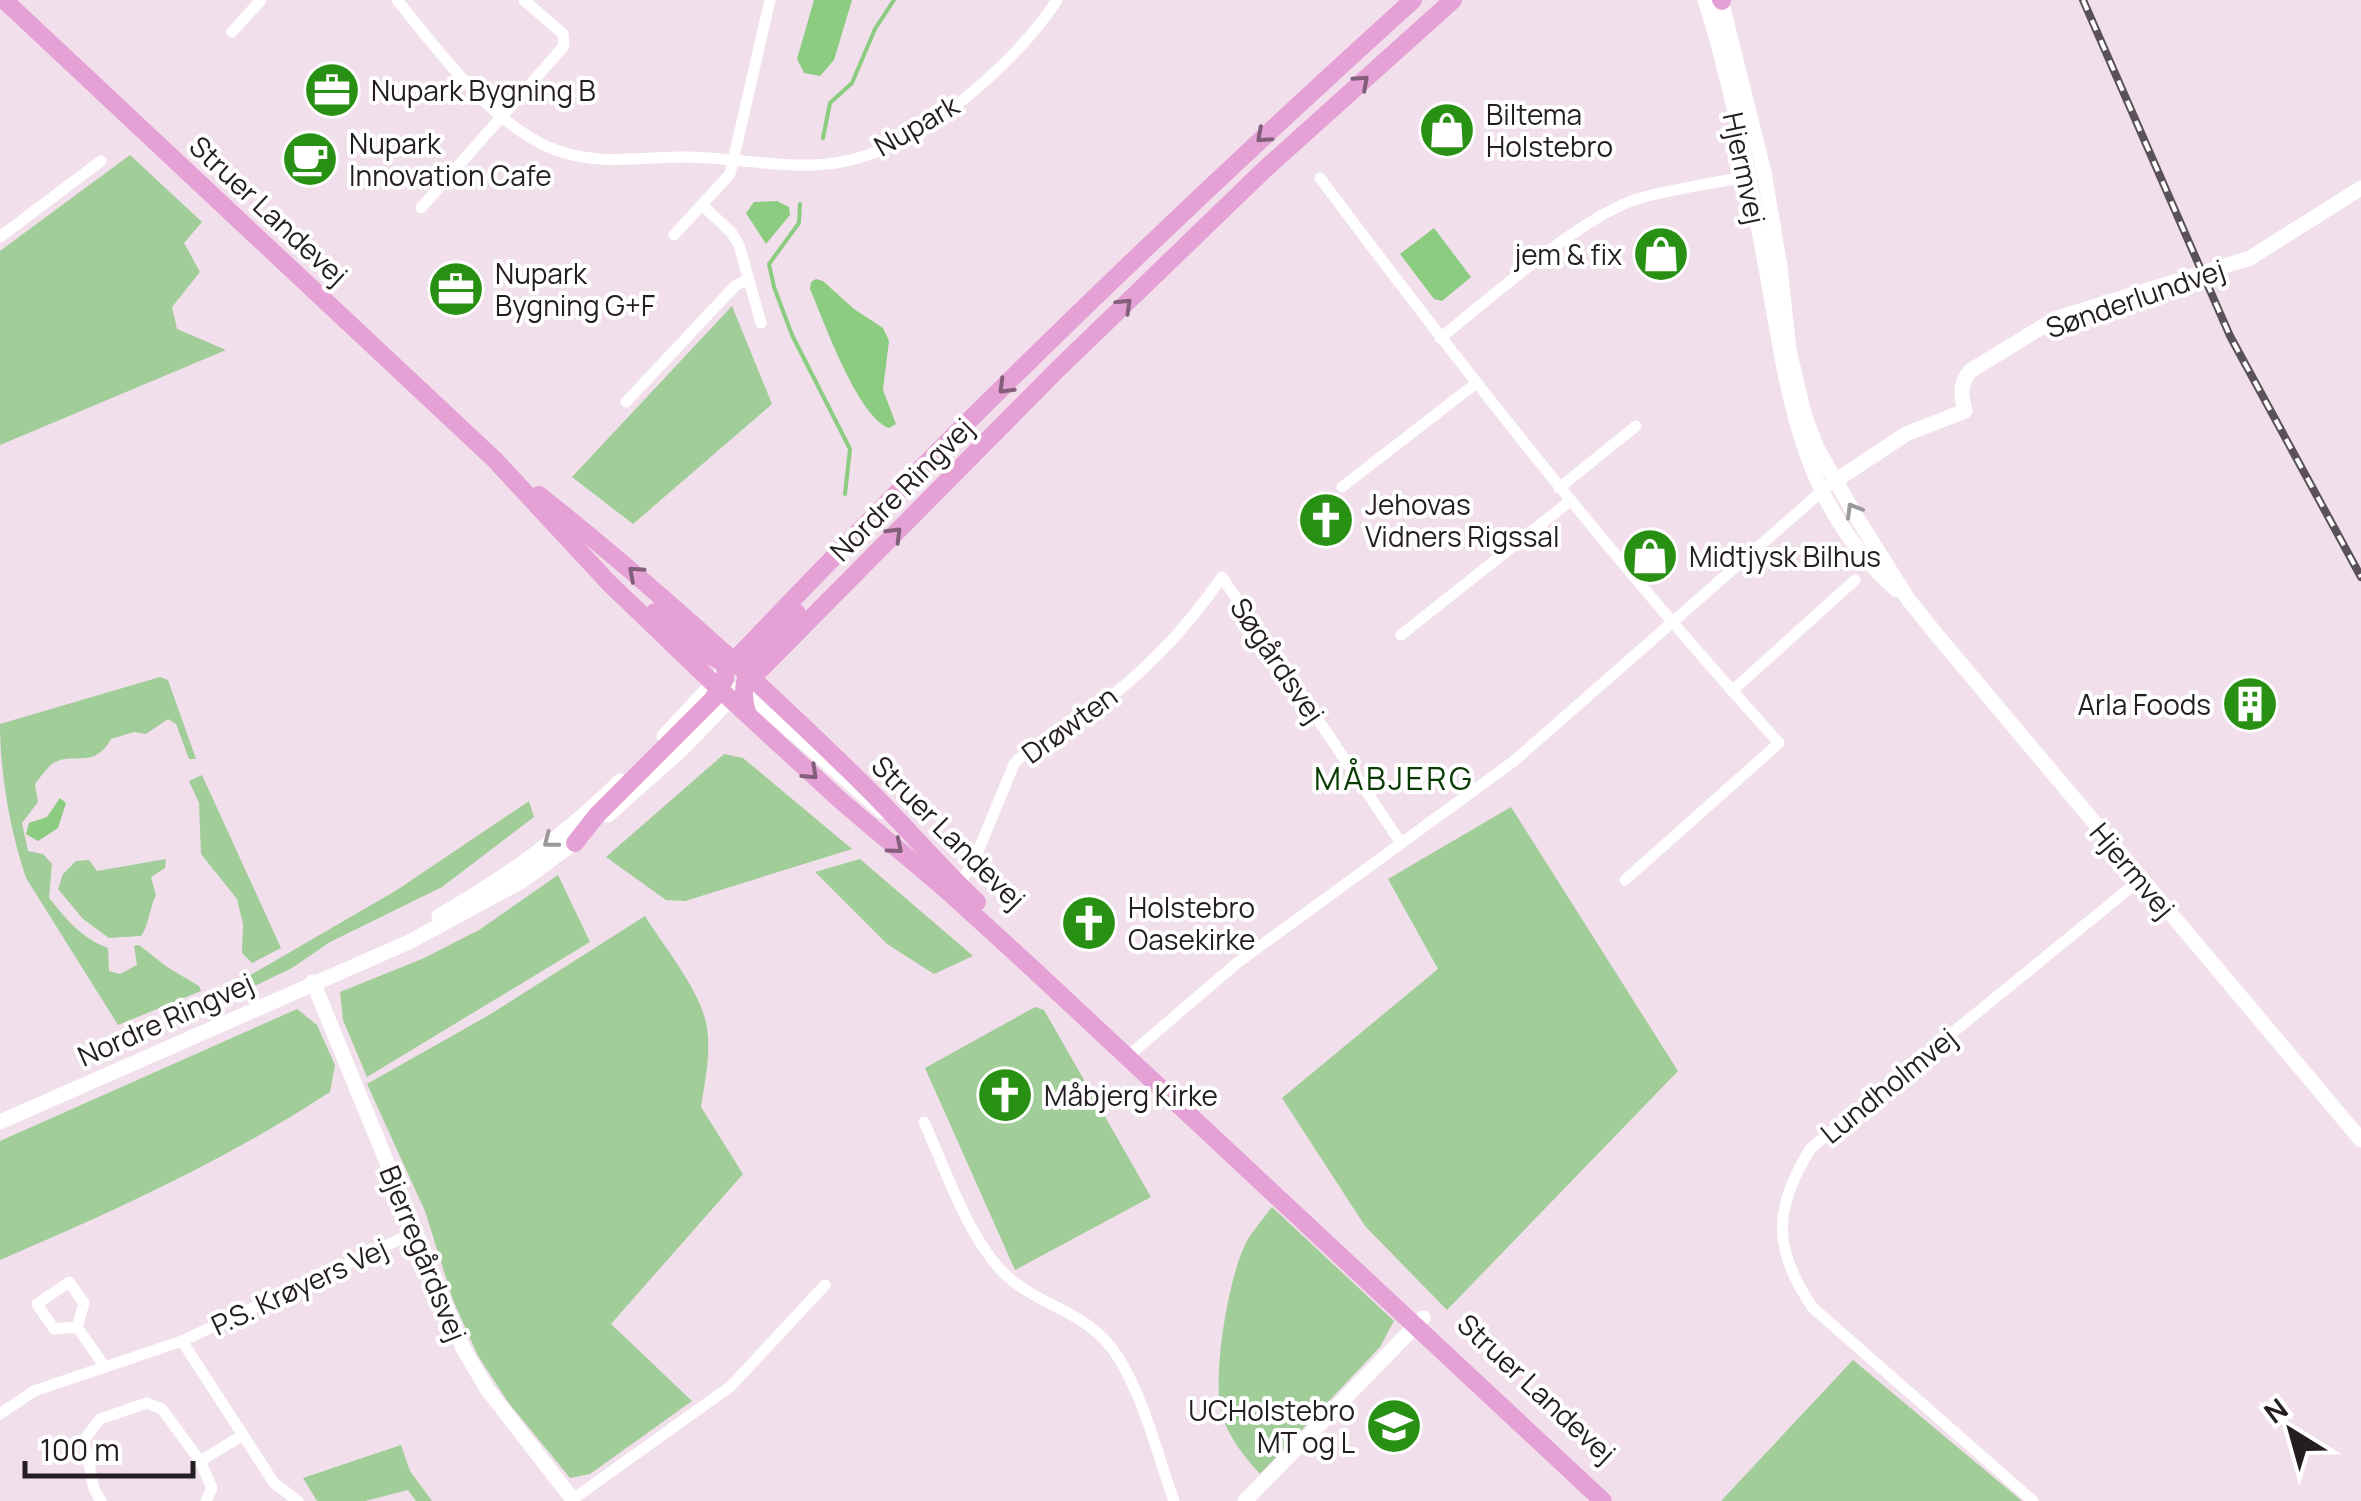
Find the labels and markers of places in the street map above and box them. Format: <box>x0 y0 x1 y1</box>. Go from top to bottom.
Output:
office icon: Nupark Bygning B <box>302 60 362 120</box>
place label: Nupark Bygning B <box>371 71 596 109</box>
place label: Biltema Holstebro <box>1486 95 1613 165</box>
shop icon: Biltema Holstebro <box>1417 100 1477 160</box>
place label: Nupark Innovation Cafe <box>349 124 552 194</box>
cafe icon: Nupark Innovation Cafe <box>280 129 340 189</box>
shop icon: jem & fix <box>1631 224 1691 284</box>
place label: jem & fix <box>1513 235 1622 273</box>
place label: Nupark Bygning G+F <box>495 254 655 324</box>
office icon: Nupark Bygning G+F <box>426 259 486 319</box>
place label: Jehovas Vidners Rigssal <box>1365 485 1559 555</box>
church icon: Jehovas Vidners Rigssal <box>1296 490 1356 550</box>
shop icon: Midtjysk Bilhus <box>1620 526 1680 586</box>
place label: Midtjysk Bilhus <box>1689 537 1881 575</box>
building icon: Arla Foods <box>2220 674 2280 734</box>
place label: Arla Foods <box>2077 685 2211 723</box>
place label: Holstebro Oasekirke <box>1128 888 1255 958</box>
church icon: Holstebro Oasekirke <box>1059 893 1119 953</box>
church icon: Måbjerg Kirke <box>975 1065 1035 1125</box>
place label: Måbjerg Kirke <box>1044 1076 1218 1114</box>
place label: UCHolstebro MT og L <box>1188 1391 1355 1461</box>
school or university icon: UCHolstebro MT og L <box>1364 1396 1424 1456</box>

